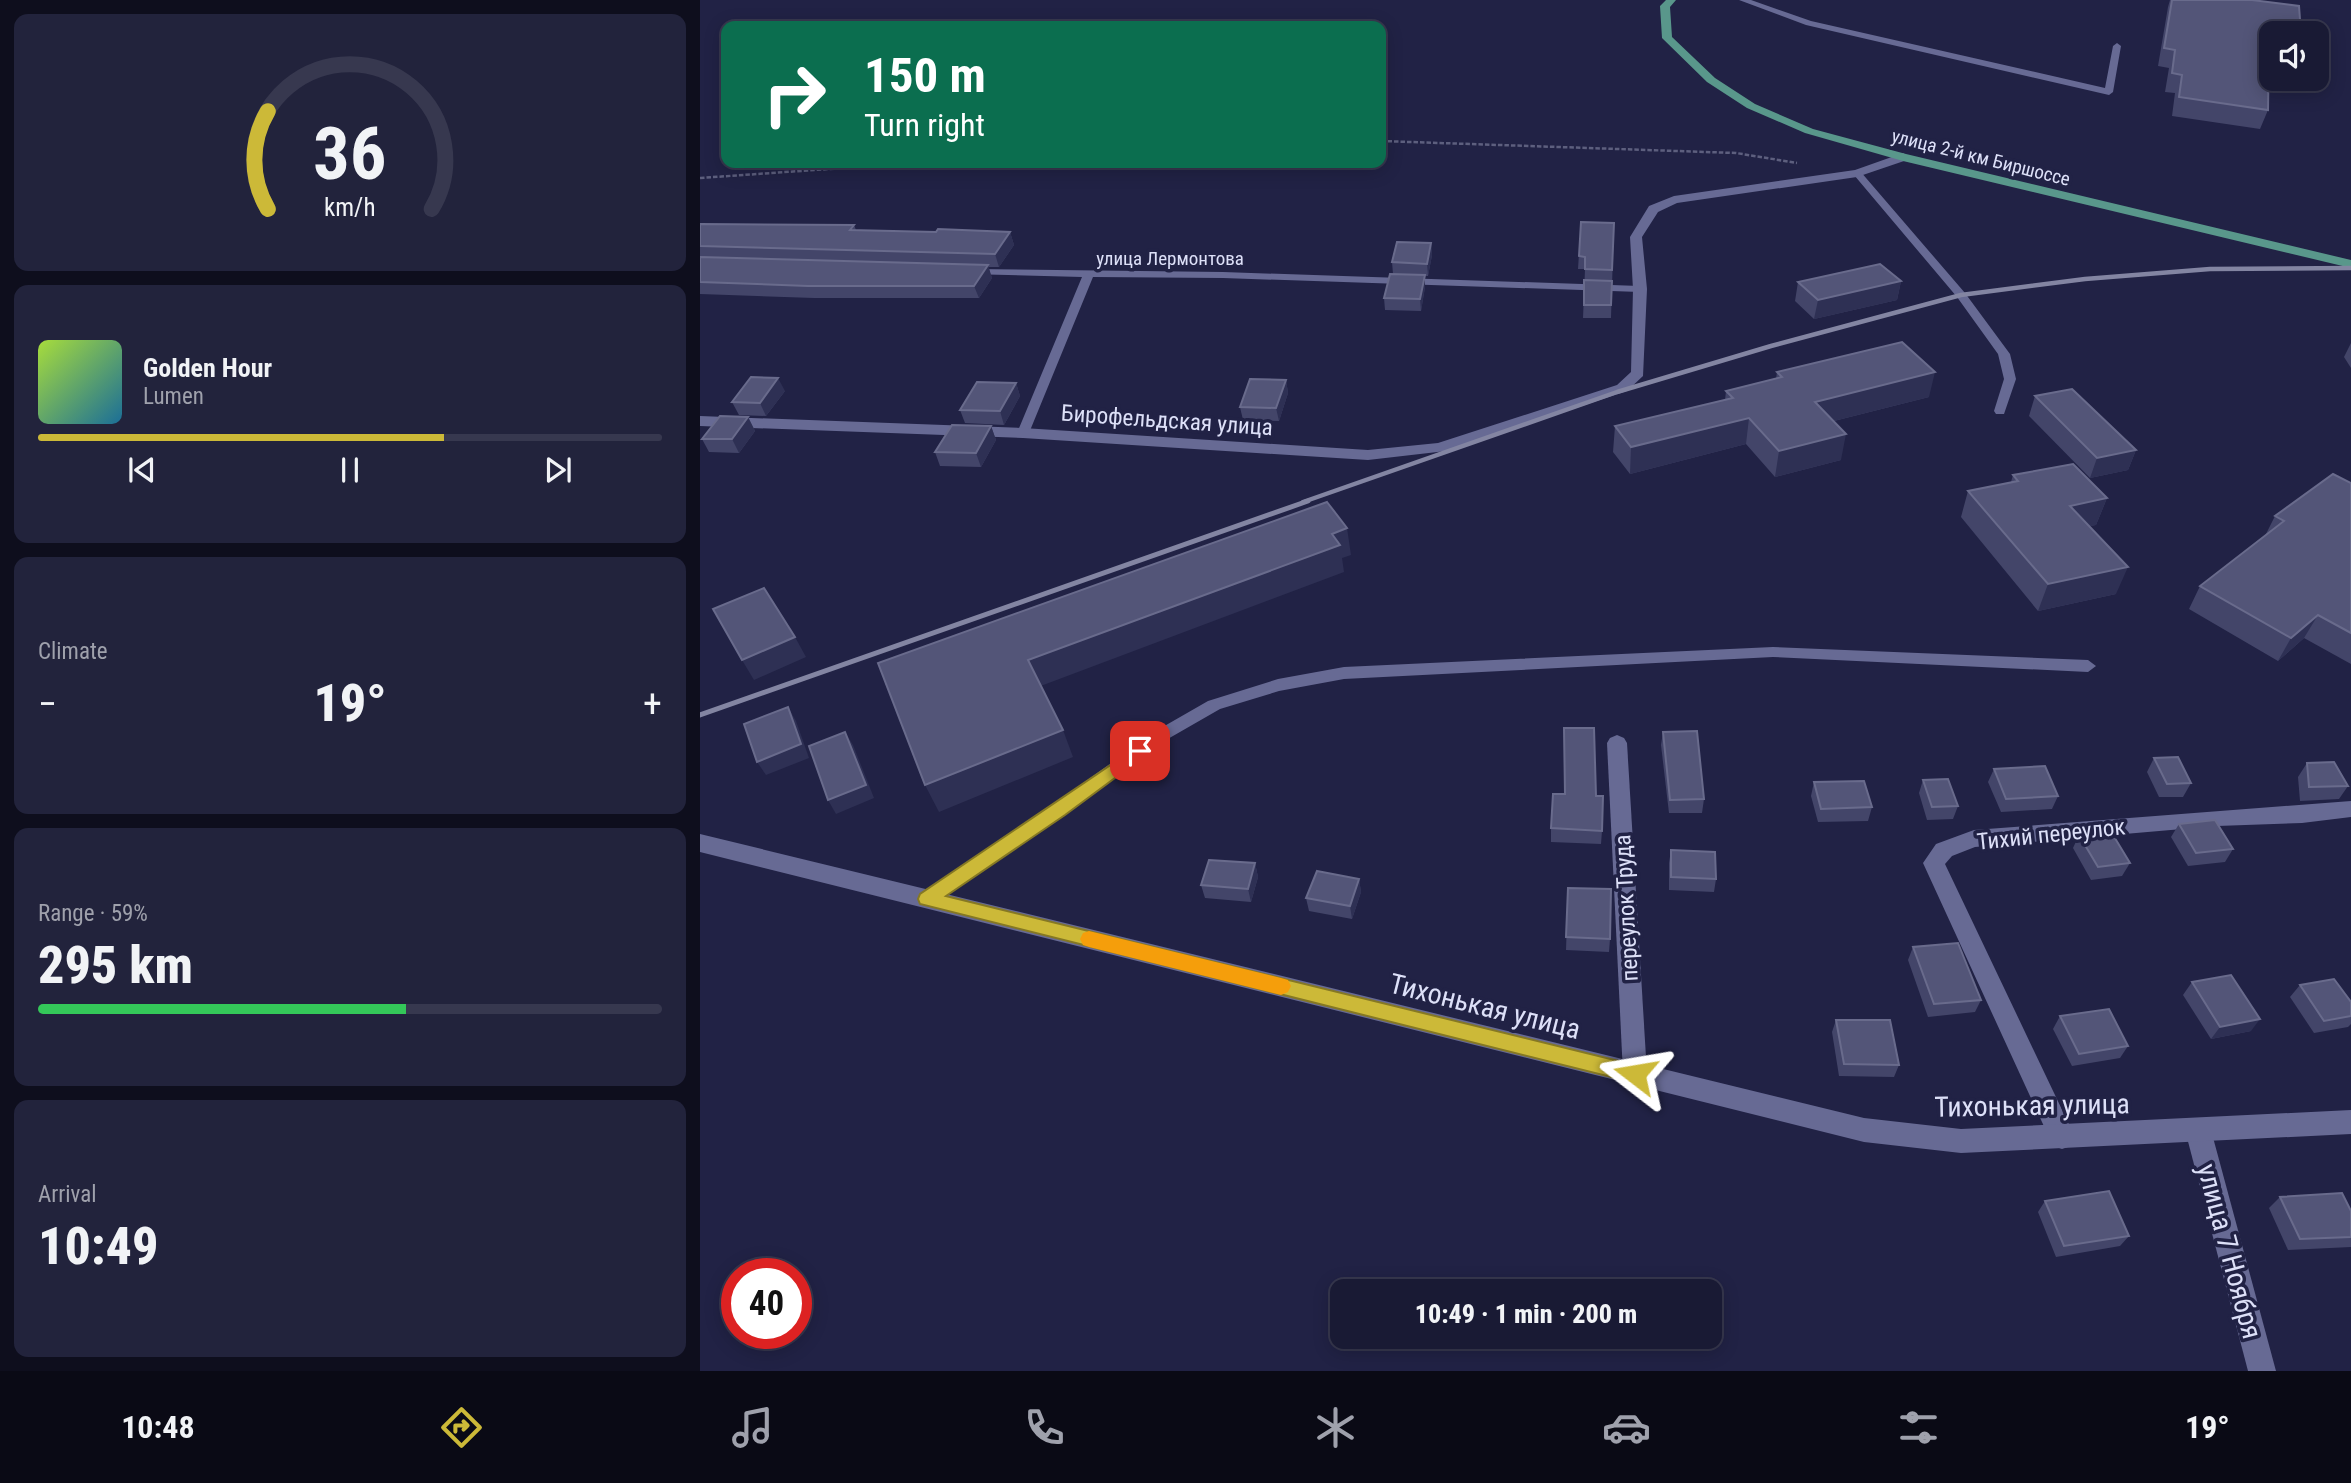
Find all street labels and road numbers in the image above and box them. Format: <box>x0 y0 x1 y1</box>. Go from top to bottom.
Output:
street label: улица 2-й км Биршоссе <box>1889 124 2073 191</box>
street label: улица Лермонтова <box>1096 247 1244 270</box>
street label: Бирофельдская улица <box>1060 400 1274 441</box>
street label: Тихий переулок <box>1975 813 2127 856</box>
street label: переулок Труда <box>1609 834 1644 982</box>
street label: Тихонькая улица <box>1386 967 1584 1046</box>
street label: Тихонькая улица <box>1934 1087 2130 1124</box>
street label: улица 7 Ноября <box>2190 1160 2269 1342</box>

